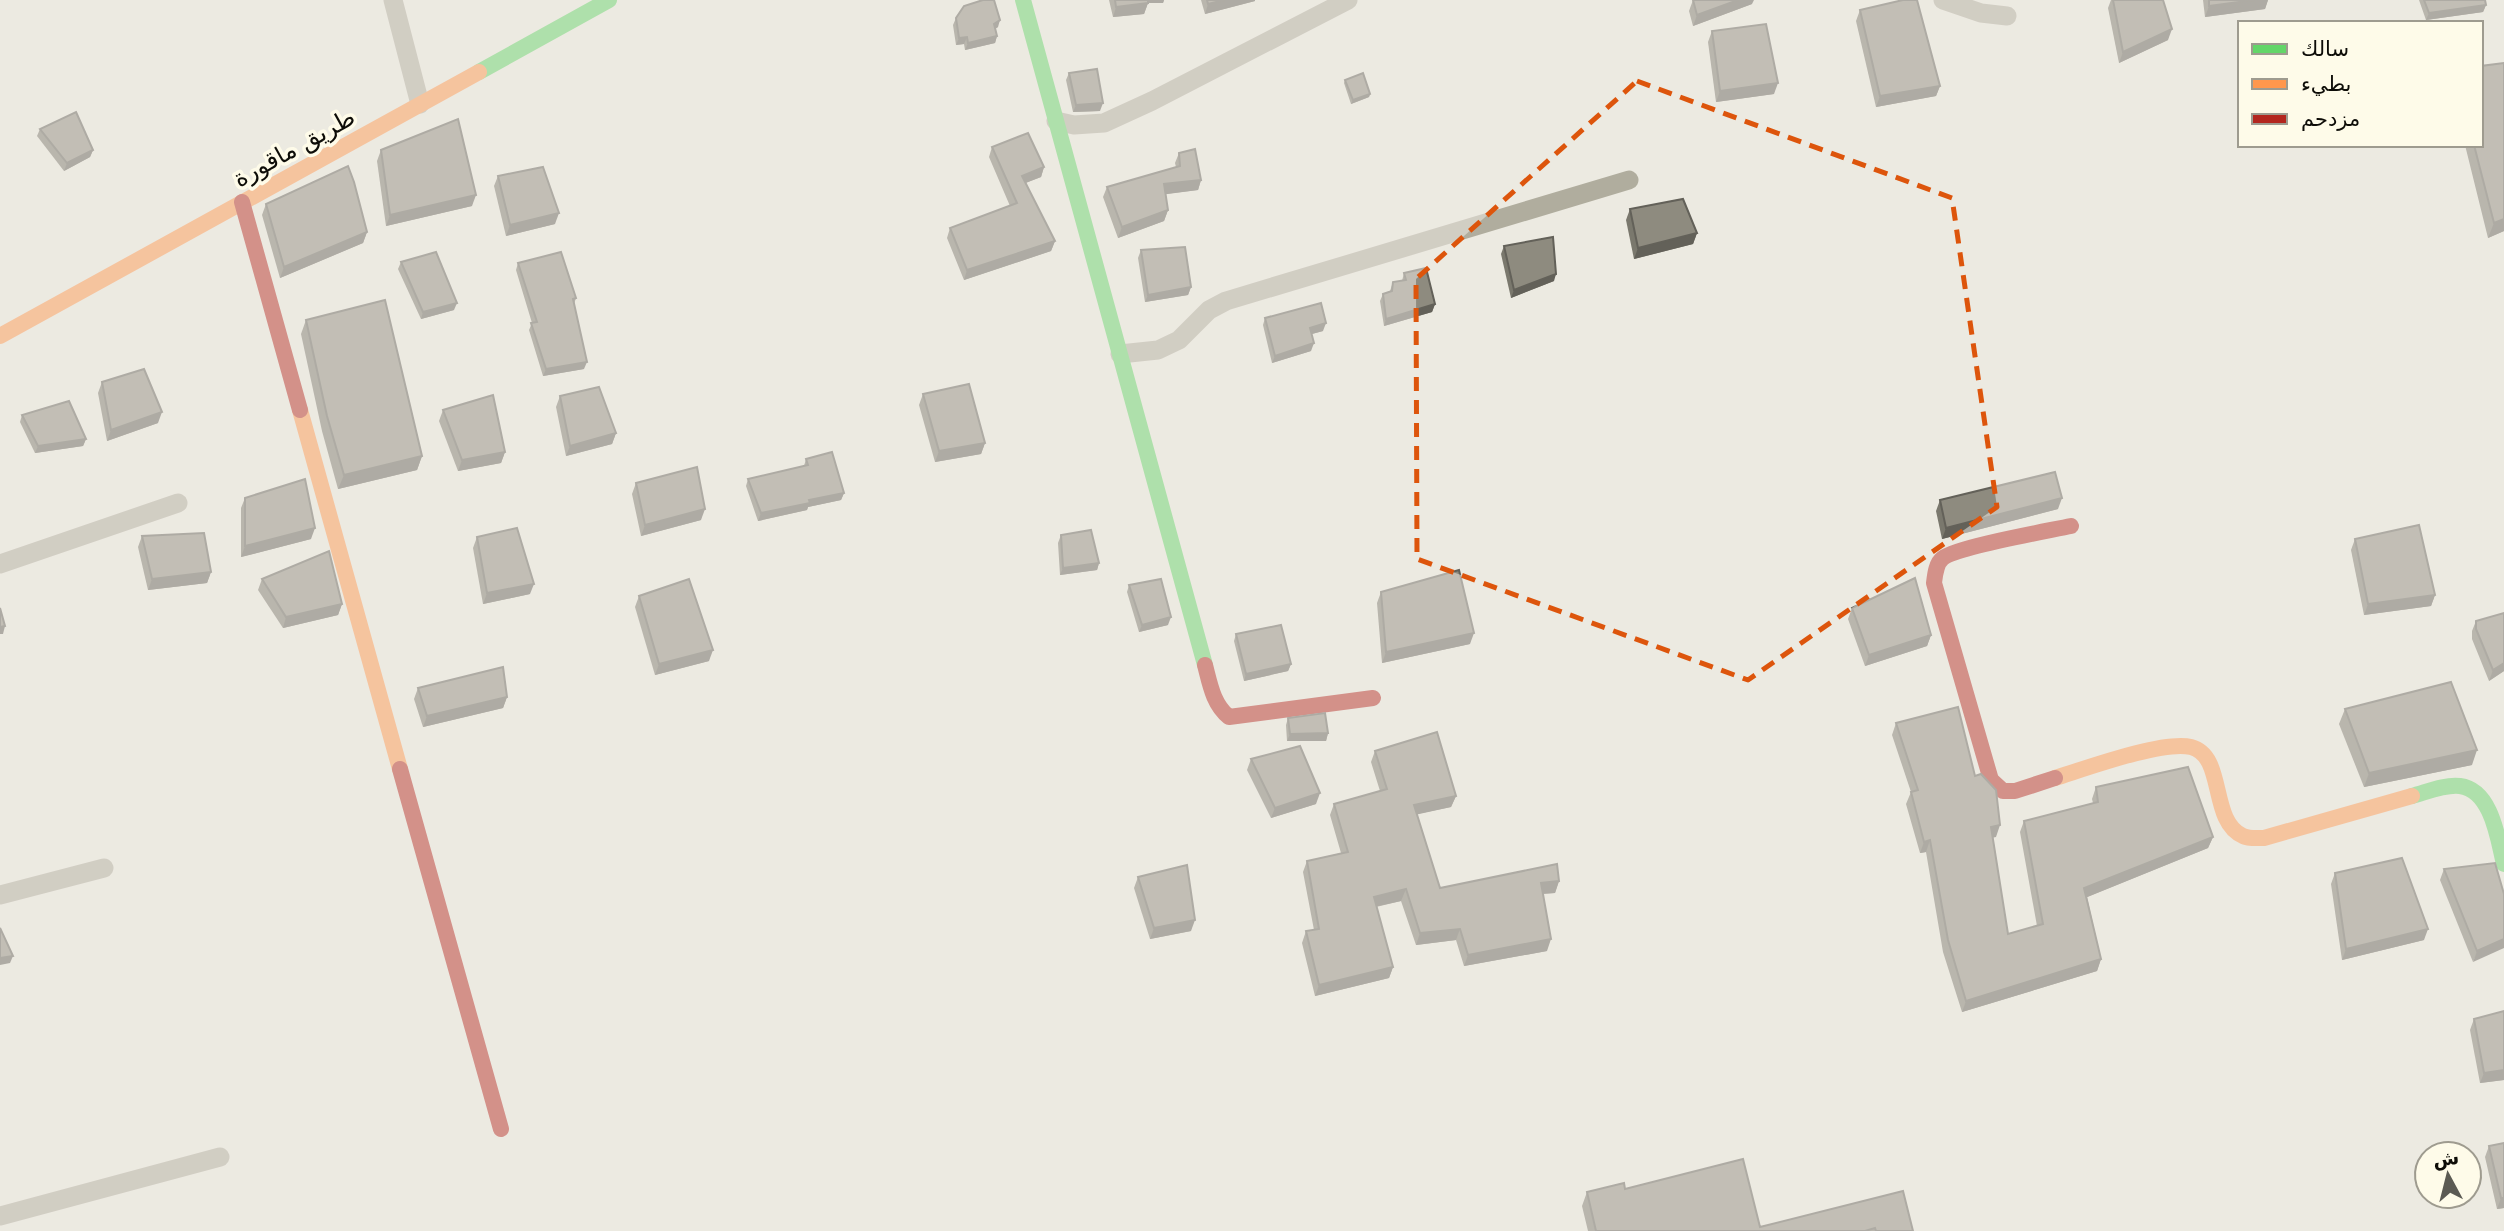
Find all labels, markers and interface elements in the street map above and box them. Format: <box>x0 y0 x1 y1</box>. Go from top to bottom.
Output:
legend <box>2238 21 2483 147</box>
text: سالك <box>2301 37 2349 61</box>
text: بطيء <box>2301 72 2351 96</box>
street label: طريق ماقورة <box>228 103 360 193</box>
text: مزدحم <box>2301 107 2360 132</box>
north arrow <box>2413 1140 2483 1210</box>
text: ش <box>2432 1146 2460 1172</box>

